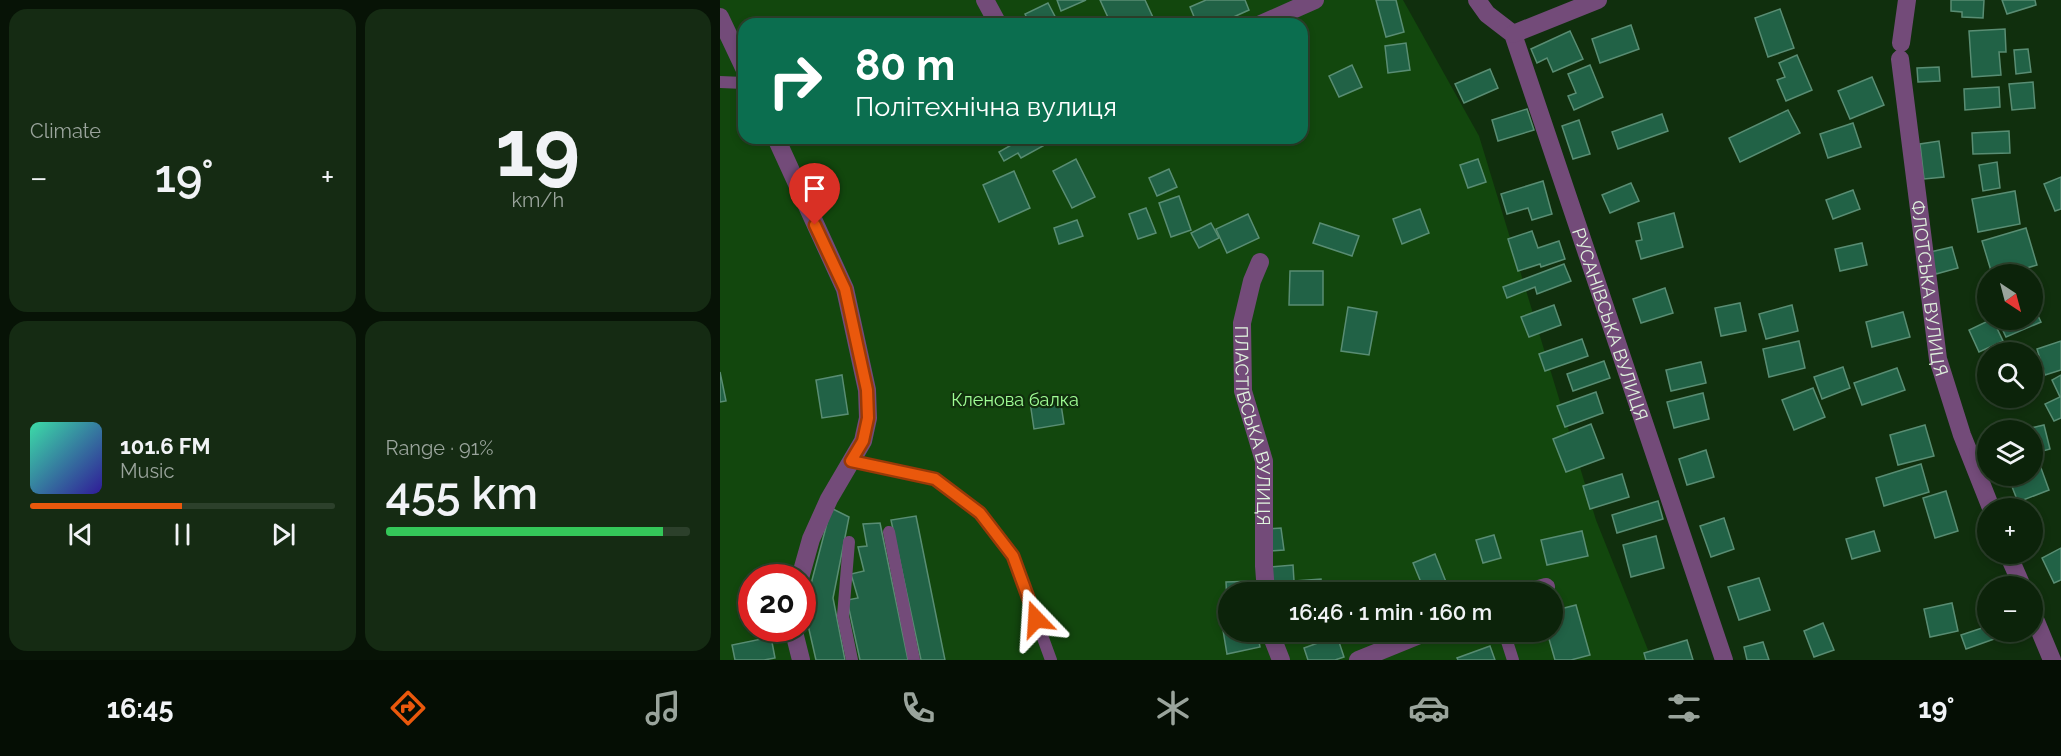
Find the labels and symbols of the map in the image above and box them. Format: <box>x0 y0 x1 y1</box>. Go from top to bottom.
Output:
pin <box>789 163 840 225</box>
street label: ФЛОТСЬКА ВУЛИЦЯ <box>1907 199 1953 378</box>
street label: РУСАНІВСЬКА ВУЛИЦЯ <box>1569 225 1653 423</box>
north arrow <box>1977 264 2043 330</box>
street label: ПЛАСТІВСЬКА ВУЛИЦЯ <box>1232 326 1275 526</box>
park label: Кленова балка <box>951 389 1079 410</box>
speed limit sign: 20 <box>738 564 816 642</box>
position arrow <box>1004 587 1068 651</box>

